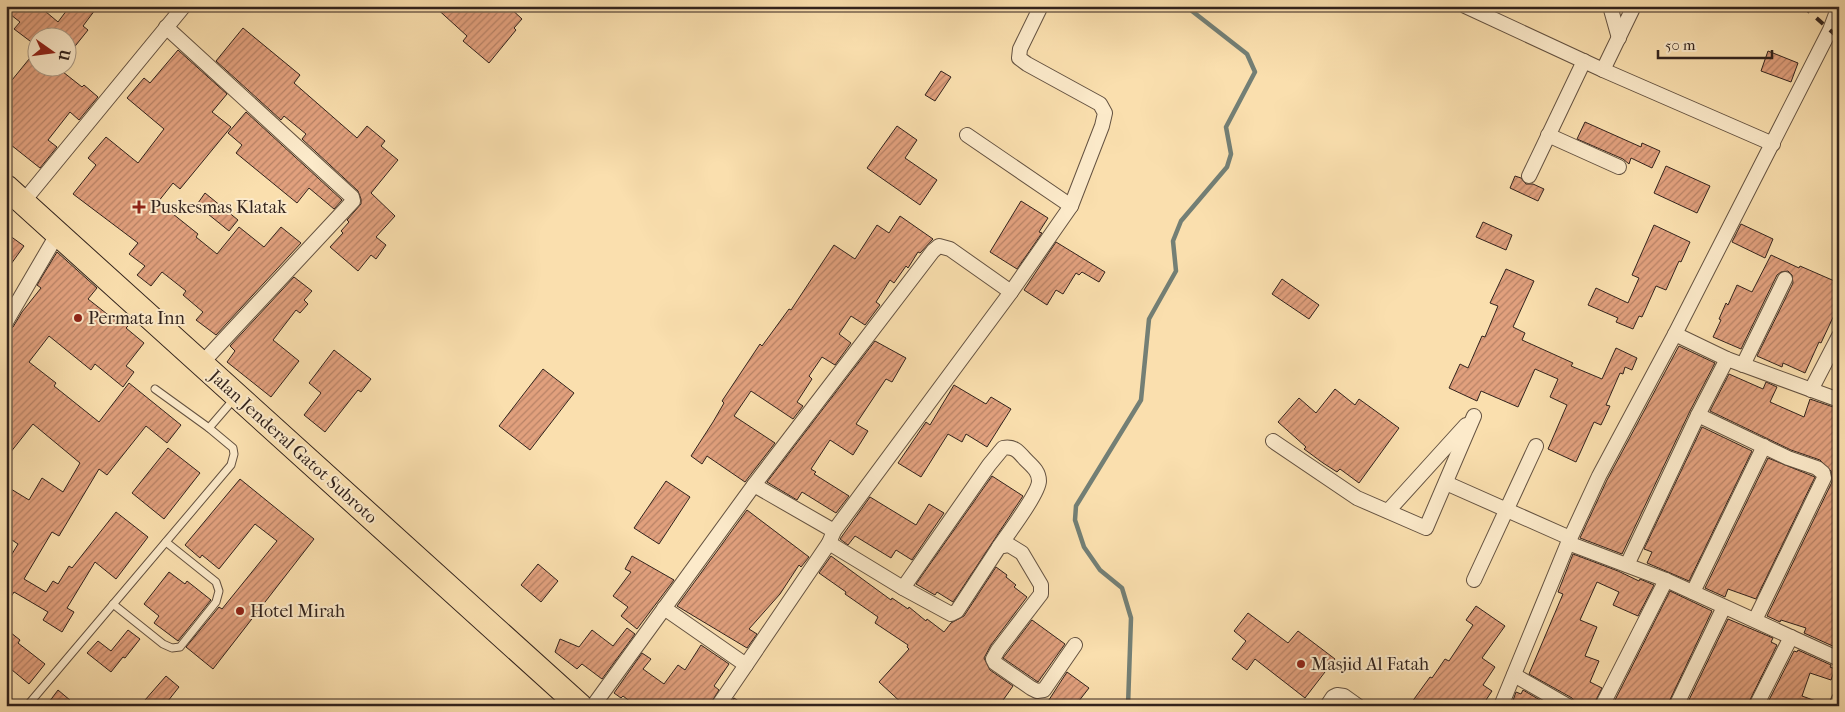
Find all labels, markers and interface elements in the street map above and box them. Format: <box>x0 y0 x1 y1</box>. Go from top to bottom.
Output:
north arrow <box>28 28 78 78</box>
scale bar <box>1658 28 1771 60</box>
text: 50 m <box>1665 36 1696 54</box>
text: U <box>55 47 74 62</box>
place label: Puskesmas Klatak <box>150 197 287 218</box>
marker: Puskesmas Klatak <box>132 200 146 214</box>
place label: Permata Inn <box>88 308 185 329</box>
marker: Permata Inn <box>72 312 84 324</box>
street label: Jalan Jenderal Gatot Subroto <box>203 365 381 528</box>
place label: Hotel Mirah <box>250 601 345 622</box>
marker: Hotel Mirah <box>234 605 246 617</box>
place label: Masjid Al Fatah <box>1311 654 1429 675</box>
marker: Masjid Al Fatah <box>1295 658 1307 670</box>

